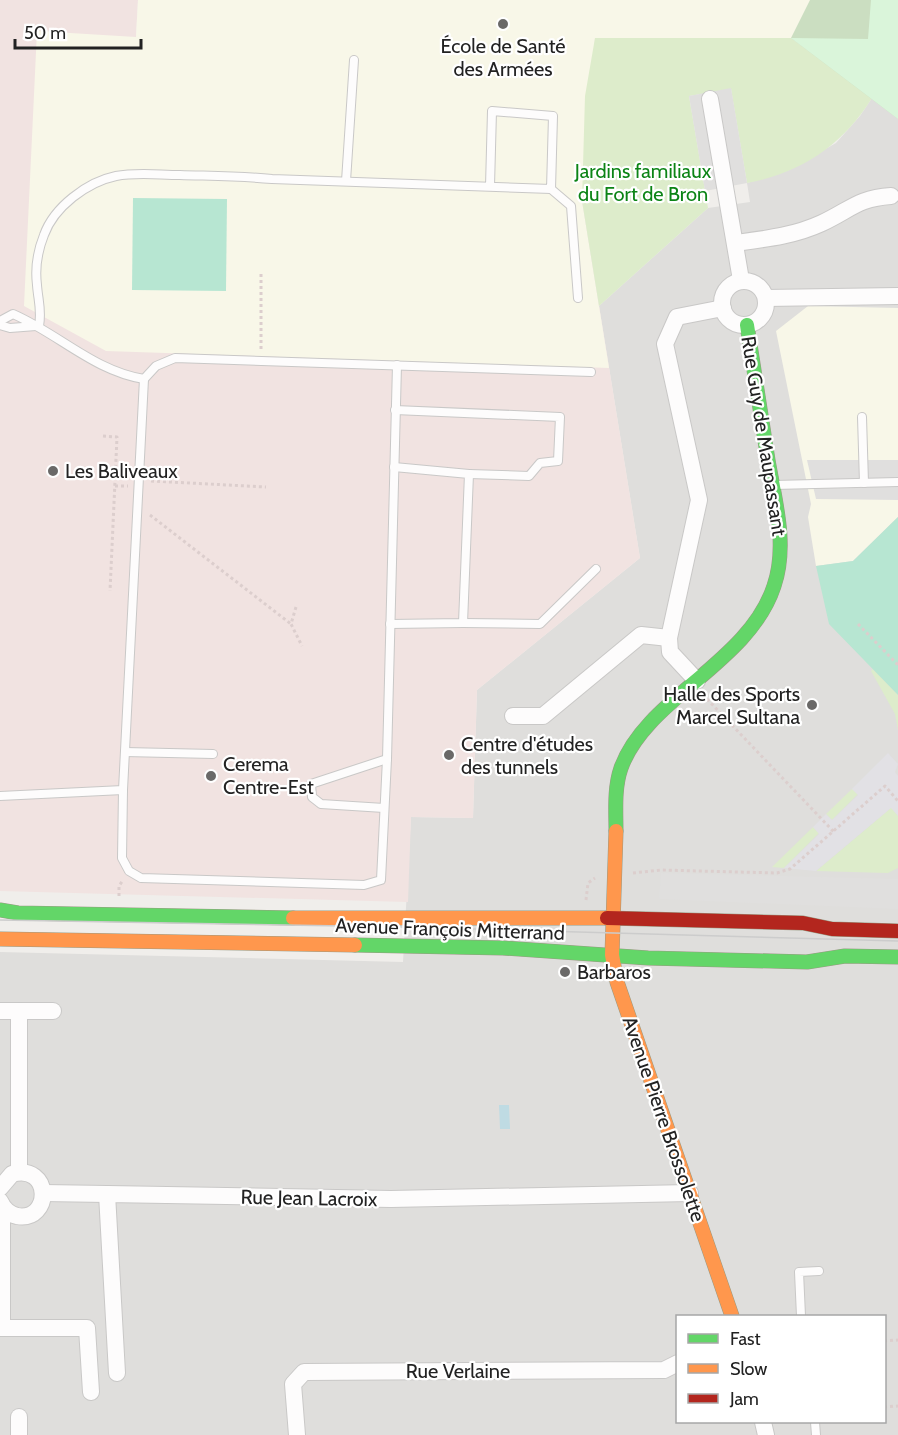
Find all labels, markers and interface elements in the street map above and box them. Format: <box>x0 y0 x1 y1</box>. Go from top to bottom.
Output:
scale bar <box>15 12 141 50</box>
marker: École de Santé des Armées <box>496 17 510 31</box>
text: 50 m <box>24 22 66 44</box>
place label: École de Santé des Armées <box>440 34 566 81</box>
park label: Jardins familiaux du Fort de Bron <box>574 159 712 206</box>
street label: Rue Guy de Maupassant <box>736 334 792 538</box>
place label: Les Baliveaux <box>65 459 178 483</box>
marker: Les Baliveaux <box>46 464 60 478</box>
place label: Halle des Sports Marcel Sultana <box>663 682 800 729</box>
marker: Halle des Sports Marcel Sultana <box>805 698 819 712</box>
place label: Centre d'études des tunnels <box>461 732 593 779</box>
marker: Centre d'études des tunnels <box>442 748 456 762</box>
place label: Cerema Centre-Est <box>223 752 314 799</box>
marker: Cerema Centre-Est <box>204 769 218 783</box>
street label: Avenue François Mitterrand <box>335 913 565 945</box>
place label: Barbaros <box>577 960 651 984</box>
marker: Barbaros <box>558 965 572 979</box>
street label: Avenue Pierre Brossolette <box>618 1013 710 1225</box>
street label: Rue Jean Lacroix <box>240 1185 378 1211</box>
legend <box>676 1315 886 1423</box>
text: Fast <box>730 1328 761 1350</box>
text: Slow <box>730 1358 767 1380</box>
street label: Rue Verlaine <box>406 1359 510 1383</box>
text: Jam <box>729 1388 759 1410</box>

